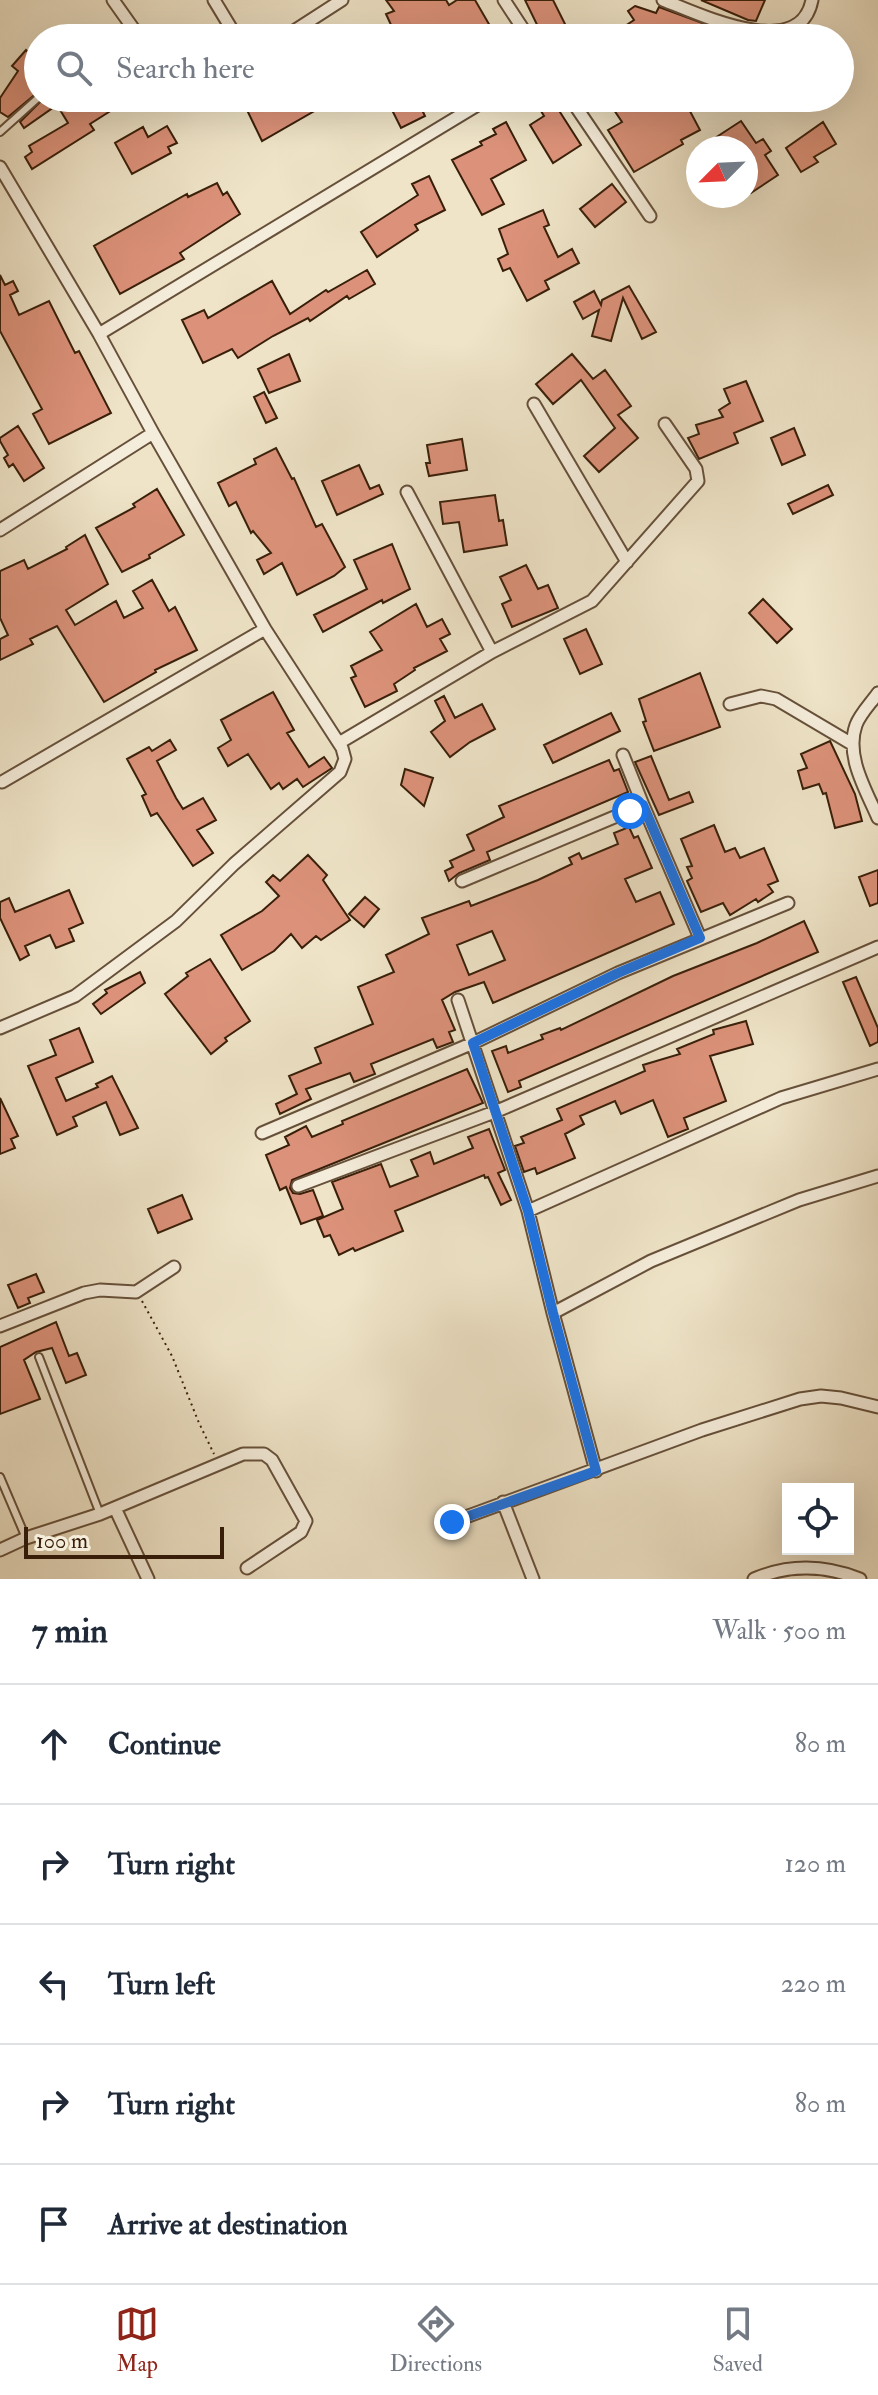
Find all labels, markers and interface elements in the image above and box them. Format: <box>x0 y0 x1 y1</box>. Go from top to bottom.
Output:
search box <box>24 24 854 112</box>
icon: search <box>52 46 96 90</box>
text: Search here <box>116 50 255 87</box>
north arrow <box>686 136 758 208</box>
route start <box>612 793 648 829</box>
map controls <box>782 1483 854 1555</box>
button: locate <box>782 1483 854 1555</box>
route end <box>434 1504 470 1540</box>
scale bar <box>24 1523 224 1559</box>
text: 100 m <box>36 1527 88 1555</box>
text: 7 min <box>32 1610 108 1653</box>
text: Walk · 500 m <box>712 1615 846 1647</box>
icon: ahead <box>32 1722 76 1766</box>
text: Continue <box>108 1726 221 1763</box>
text: 80 m <box>795 1728 846 1760</box>
icon: right <box>32 1842 76 1886</box>
text: Turn right <box>108 1846 235 1883</box>
text: 120 m <box>785 1848 846 1880</box>
icon: left <box>32 1962 76 2006</box>
text: Turn left <box>108 1966 215 2003</box>
text: 220 m <box>781 1968 846 2000</box>
icon: right <box>32 2082 76 2126</box>
text: Turn right <box>108 2086 235 2123</box>
text: 80 m <box>795 2088 846 2120</box>
icon: arrive <box>32 2202 76 2246</box>
text: Arrive at destination <box>108 2206 348 2243</box>
tab: Map <box>115 2302 159 2378</box>
tab: Directions <box>390 2302 482 2378</box>
tab: Saved <box>713 2302 763 2378</box>

